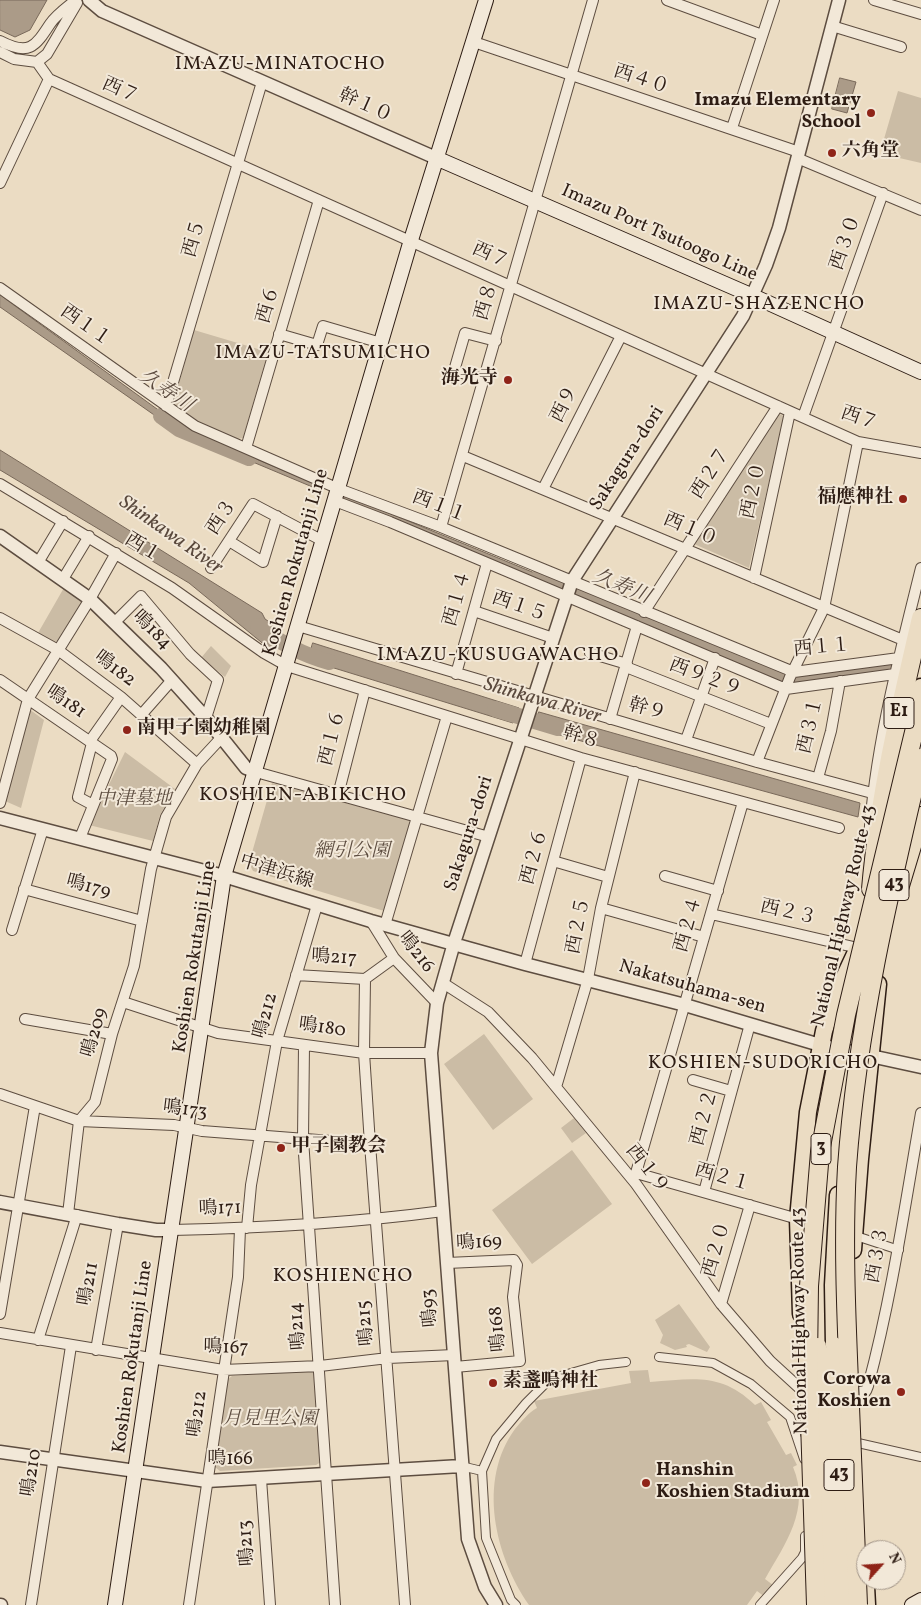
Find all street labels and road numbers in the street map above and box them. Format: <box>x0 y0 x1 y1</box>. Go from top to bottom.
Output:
street label: 西４０ <box>610 61 672 101</box>
street label: 西７ <box>98 74 142 110</box>
street label: 幹１０ <box>334 85 396 129</box>
street label: Imazu Port Tsutoogo Line <box>557 180 761 288</box>
street label: 西３０ <box>827 212 867 274</box>
street label: 西５ <box>180 218 212 260</box>
street label: 西７ <box>468 239 512 275</box>
street label: 西８ <box>472 281 504 323</box>
street label: 西６ <box>254 284 286 326</box>
street label: 西１１ <box>55 301 115 353</box>
street label: 西９ <box>547 383 585 427</box>
street label: Sakagura-dori <box>586 402 670 516</box>
street label: 西７ <box>837 403 881 437</box>
street label: 西２７ <box>687 444 737 504</box>
street label: 西２０ <box>738 461 772 521</box>
street label: Koshien Rokutanji Line <box>259 467 335 659</box>
street label: 西１１ <box>408 487 470 529</box>
street label: 西３ <box>203 496 243 540</box>
street label: 西１０ <box>659 509 721 553</box>
street label: 西１ <box>120 529 164 569</box>
street label: 西１４ <box>440 568 478 630</box>
street label: 西１５ <box>488 588 550 628</box>
street label: 鳴184 <box>126 606 176 656</box>
street label: 西１１ <box>793 635 851 663</box>
street label: 鳴182 <box>89 647 139 693</box>
street label: 西９２９ <box>665 655 745 703</box>
street label: 鳴181 <box>41 681 89 725</box>
street label: 幹９ <box>626 695 668 727</box>
street label: 西３１ <box>794 696 830 756</box>
road number: E1 <box>884 698 914 728</box>
street label: 西１６ <box>316 708 352 768</box>
street label: 幹８ <box>559 723 603 755</box>
street label: Sakagura-dori <box>441 773 499 895</box>
street label: National Highway Route 43 <box>808 803 882 1029</box>
street label: 西２６ <box>518 827 554 887</box>
street label: 中津浜線 <box>236 851 316 895</box>
street label: Koshien Rokutanji Line <box>170 859 222 1055</box>
road number: 43 <box>879 870 909 900</box>
street label: 鳴179 <box>63 871 113 905</box>
street label: 西２４ <box>671 894 709 956</box>
street label: 西２５ <box>563 896 597 956</box>
street label: 西２３ <box>758 896 818 932</box>
street label: 鳴216 <box>392 928 438 978</box>
street label: 鳴217 <box>311 946 357 972</box>
street label: Nakatsuhama-sen <box>616 956 768 1020</box>
street label: 鳴212 <box>250 990 284 1042</box>
street label: 鳴209 <box>78 1006 114 1060</box>
street label: 鳴180 <box>297 1014 347 1044</box>
street label: 西２２ <box>688 1088 724 1148</box>
street label: 鳴173 <box>161 1097 209 1125</box>
road number: 3 <box>811 1134 831 1164</box>
street label: 西１９ <box>619 1141 673 1199</box>
street label: 西２１ <box>691 1160 753 1198</box>
street label: 鳴171 <box>198 1198 242 1222</box>
street label: National Highway Route 43 <box>788 1207 814 1435</box>
street label: 西２０ <box>699 1219 737 1281</box>
street label: 西３３ <box>863 1225 895 1285</box>
street label: 鳴169 <box>456 1231 502 1257</box>
street label: Koshien Rokutanji Line <box>109 1259 159 1455</box>
street label: 鳴211 <box>75 1260 105 1308</box>
street label: 鳴93 <box>418 1288 444 1328</box>
street label: 鳴215 <box>354 1299 380 1347</box>
street label: 鳴214 <box>286 1301 312 1351</box>
street label: 鳴168 <box>486 1305 512 1353</box>
street label: 鳴167 <box>203 1337 249 1361</box>
street label: 鳴212 <box>184 1389 214 1439</box>
street label: 鳴210 <box>18 1448 48 1498</box>
street label: 鳴166 <box>207 1450 253 1472</box>
road number: 43 <box>824 1460 854 1490</box>
street label: 鳴213 <box>235 1519 261 1567</box>

